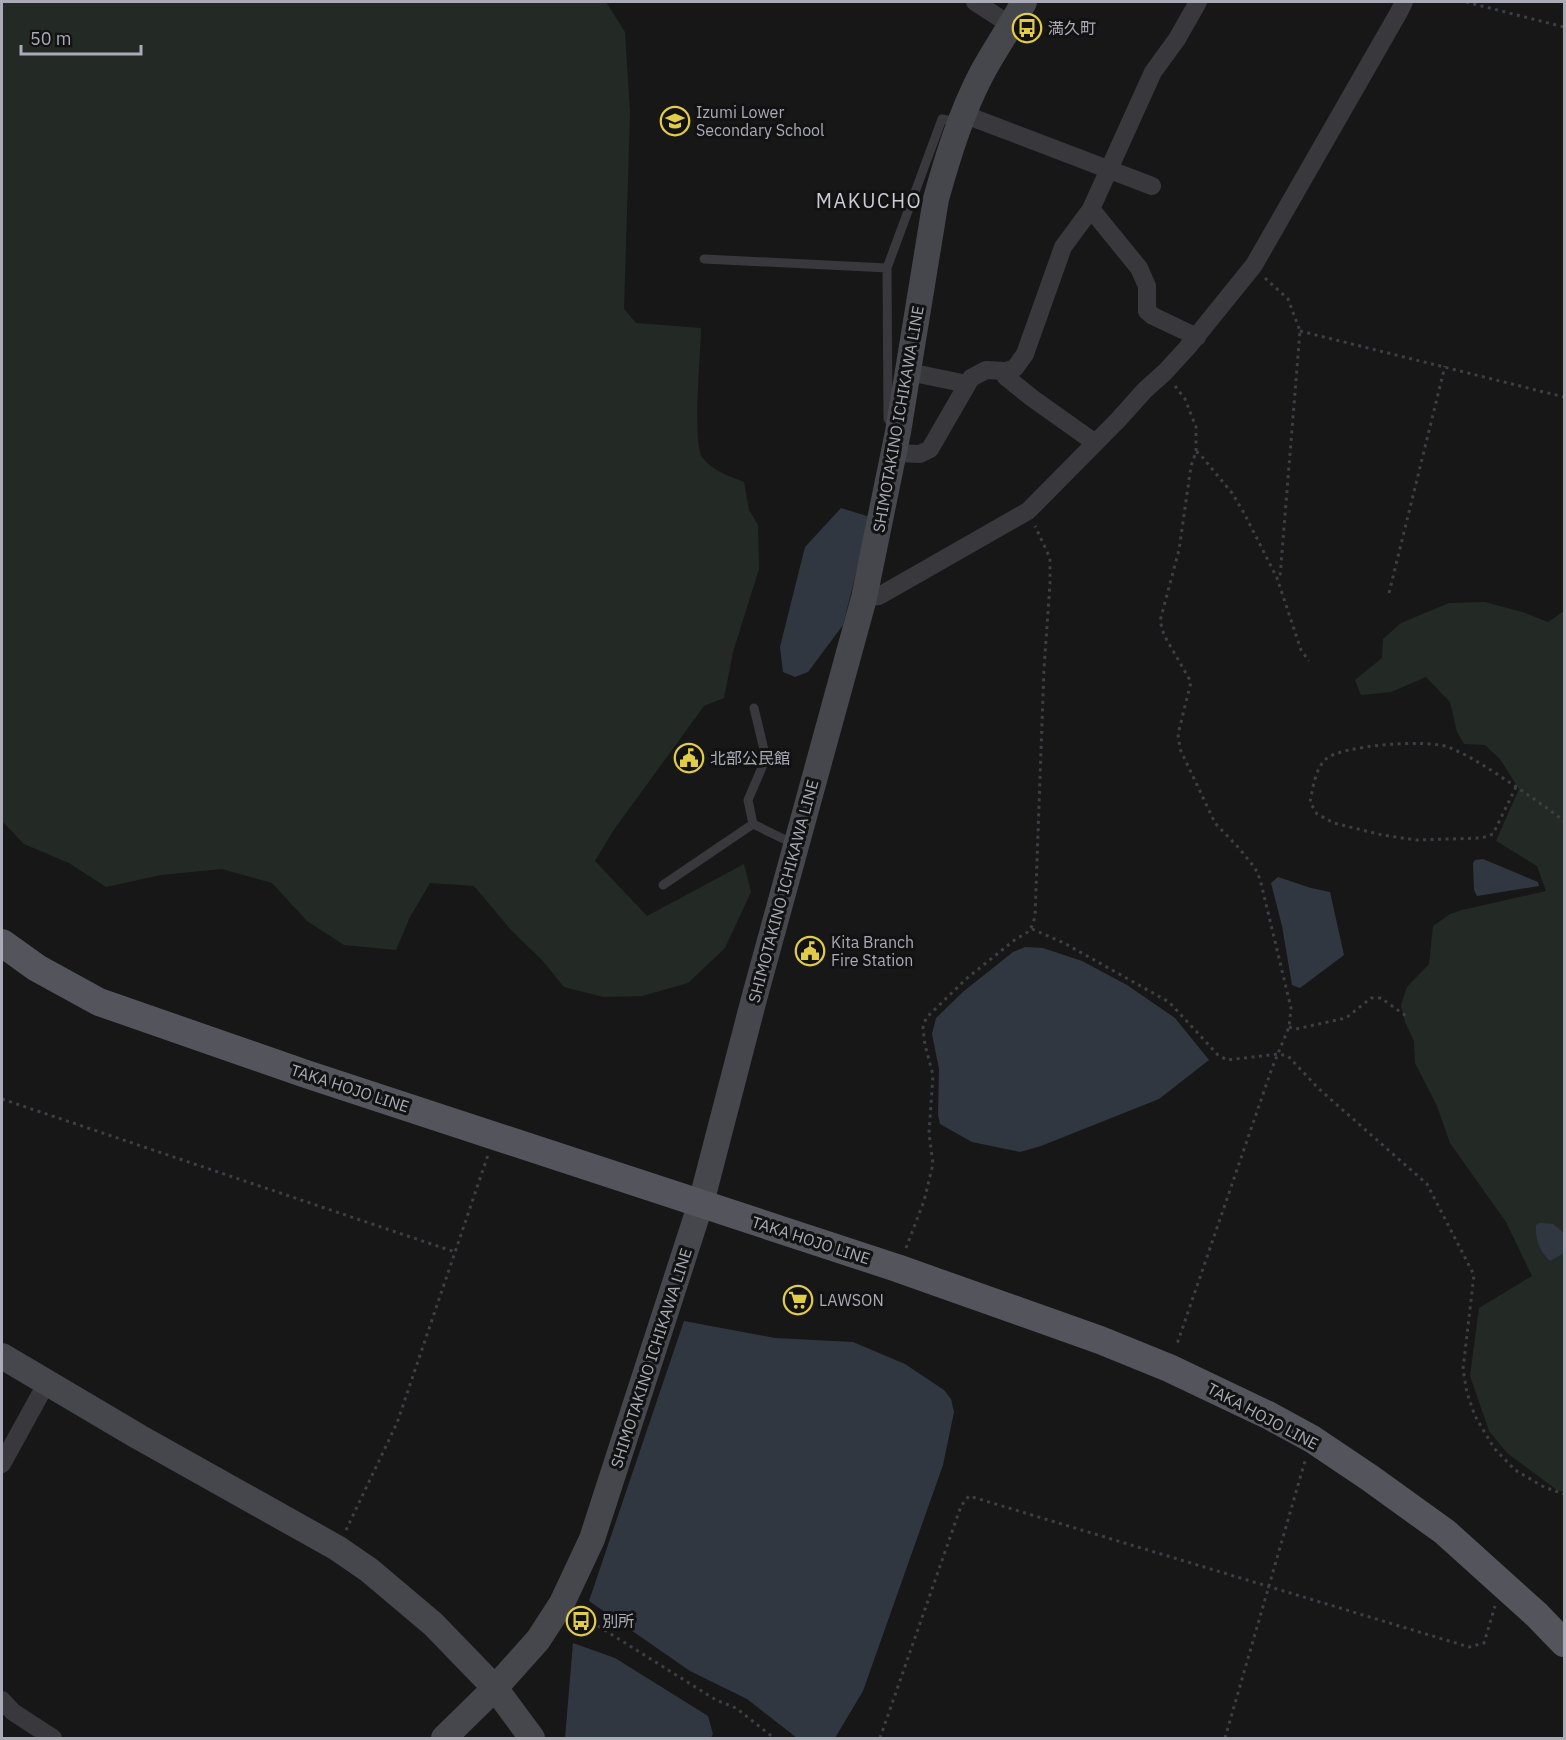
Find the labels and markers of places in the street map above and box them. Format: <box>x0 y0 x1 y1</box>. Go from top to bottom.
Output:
bus stop icon: 満久町 <box>1011 12 1043 44</box>
place label: 満久町 <box>1048 18 1096 38</box>
place label: Izumi Lower Secondary School <box>696 102 824 140</box>
school or university icon: Izumi Lower Secondary School <box>659 105 691 137</box>
public building icon: 北部公民館 <box>673 742 705 774</box>
place label: 北部公民館 <box>710 748 790 768</box>
place label: Kita Branch Fire Station <box>831 932 914 970</box>
public building icon: Kita Branch Fire Station <box>794 935 826 967</box>
supermarket icon: LAWSON <box>782 1284 814 1316</box>
place label: LAWSON <box>819 1290 884 1310</box>
bus stop icon: 別所 <box>565 1605 597 1637</box>
place label: 別所 <box>602 1611 634 1631</box>

